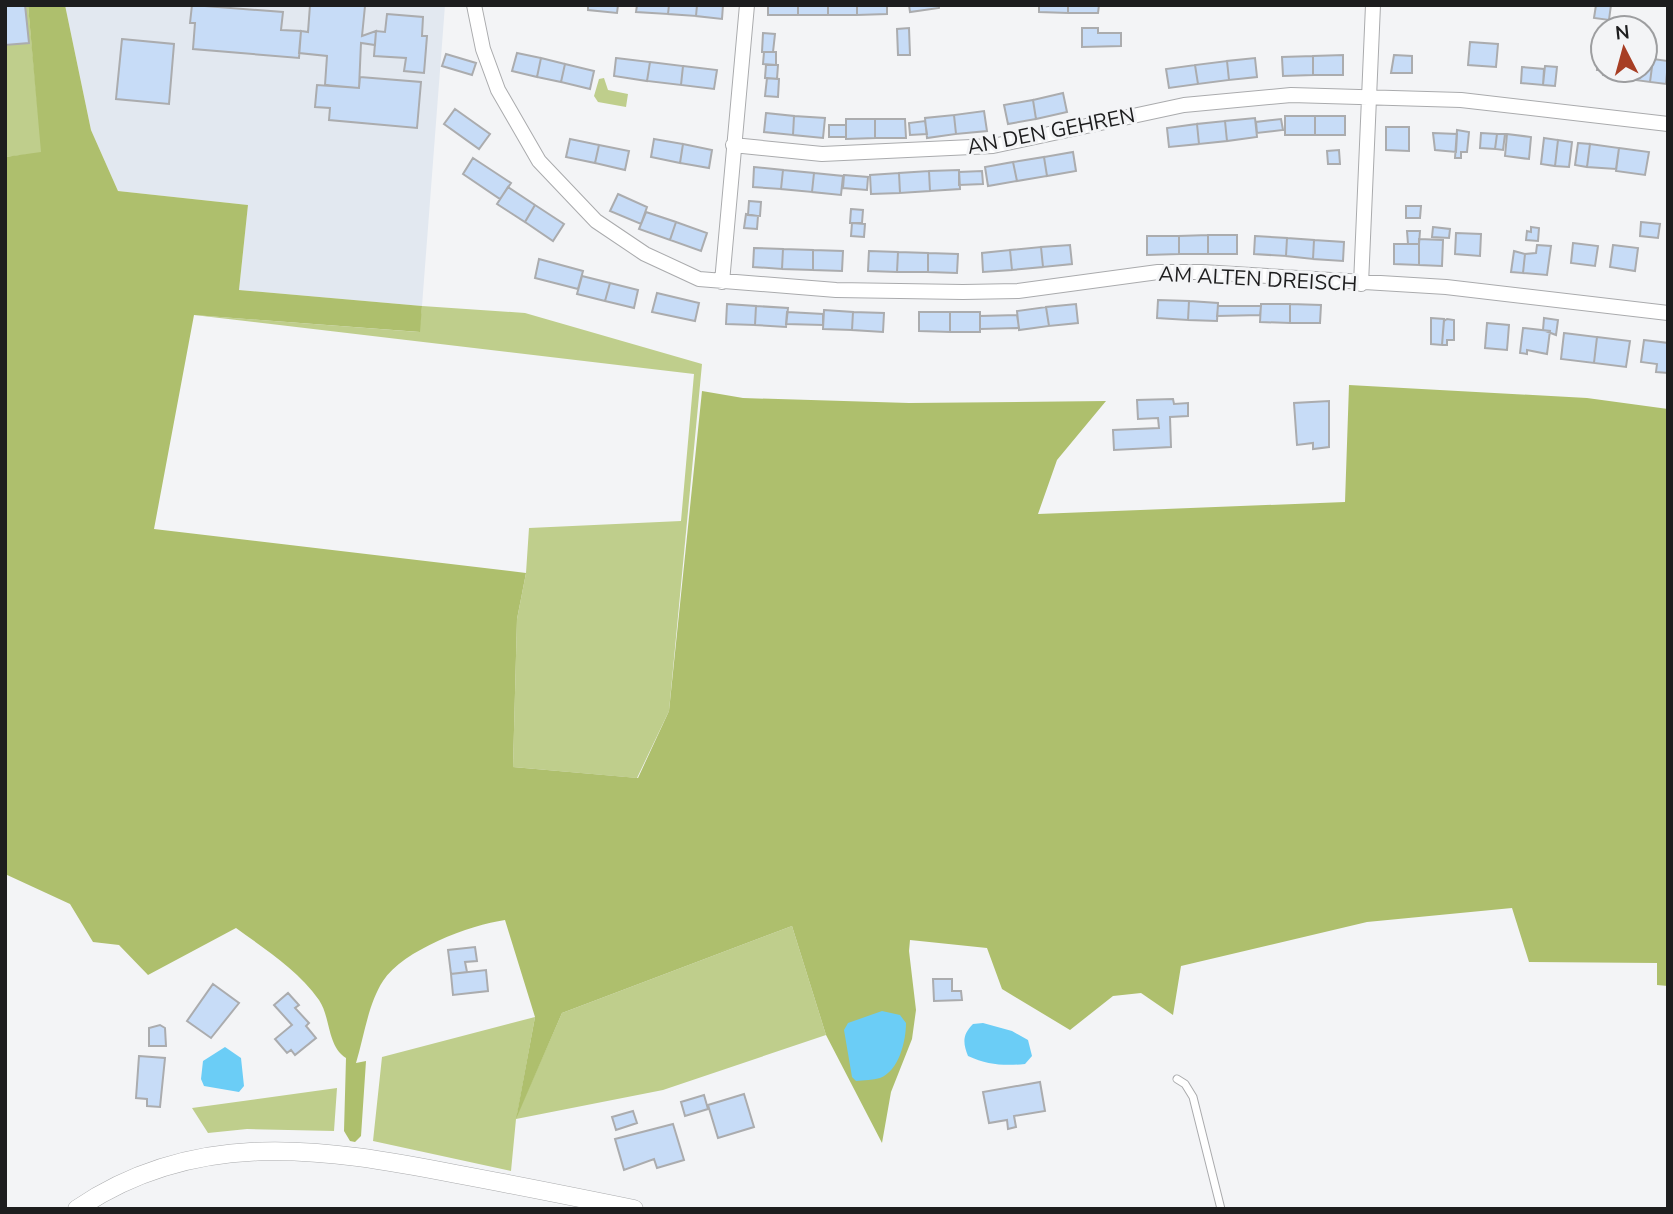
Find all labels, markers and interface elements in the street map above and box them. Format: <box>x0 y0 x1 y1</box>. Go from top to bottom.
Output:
north arrow <box>1589 14 1659 84</box>
text: N <box>1614 19 1631 47</box>
street label: AN DEN GEHREN <box>965 101 1137 161</box>
street label: AM ALTEN DREISCH <box>1158 260 1358 298</box>

